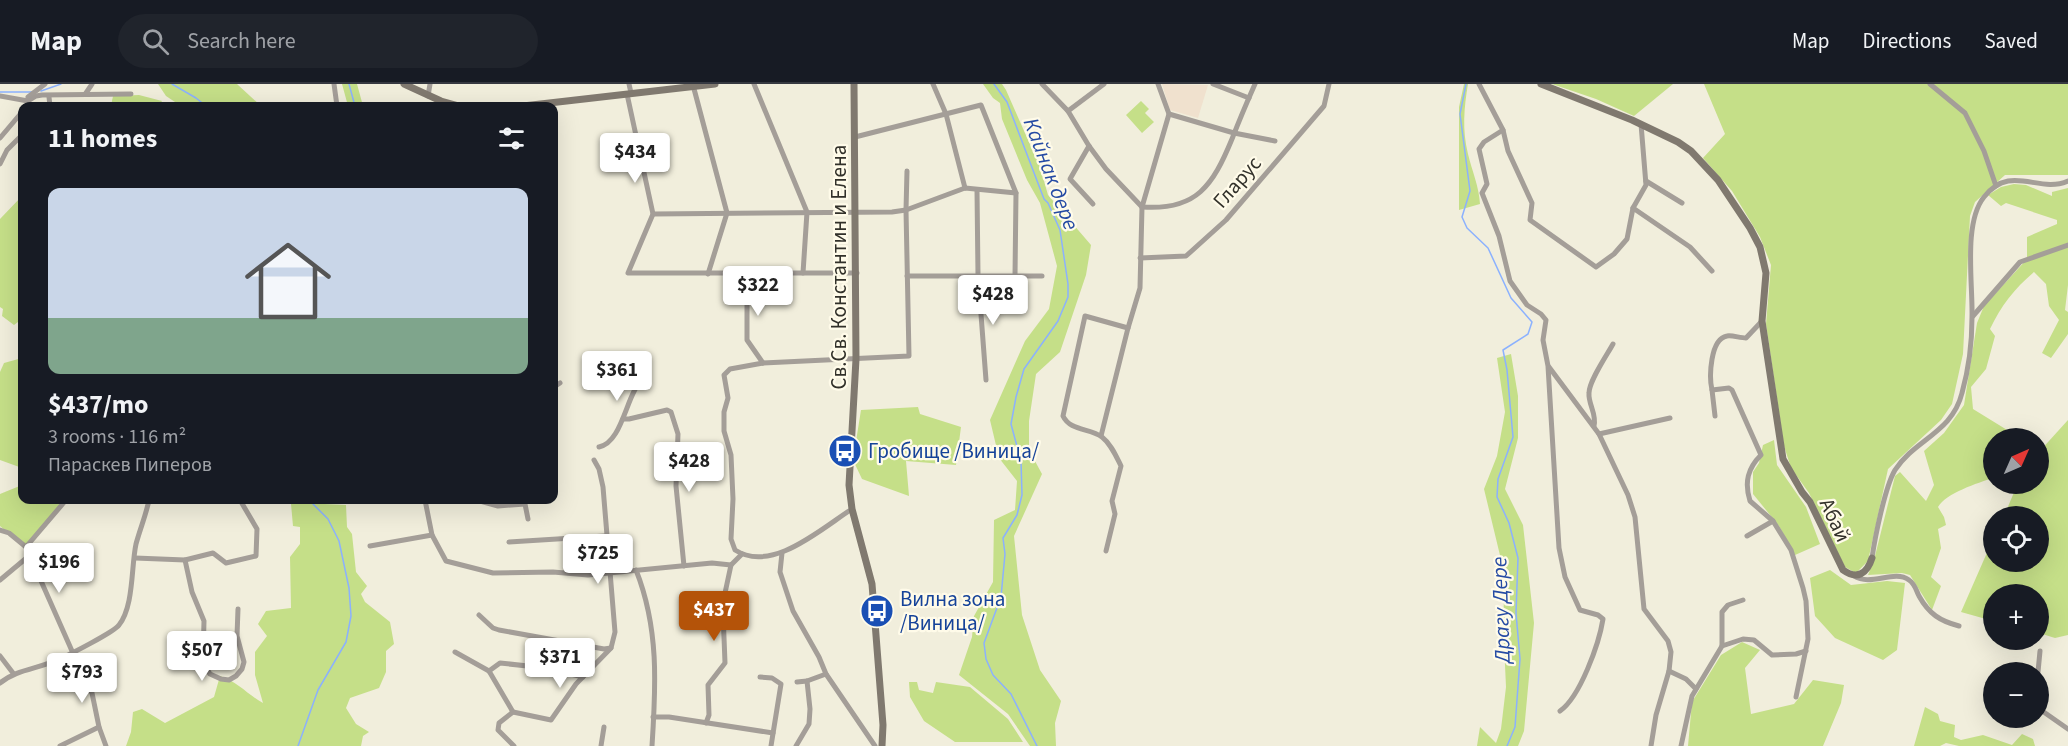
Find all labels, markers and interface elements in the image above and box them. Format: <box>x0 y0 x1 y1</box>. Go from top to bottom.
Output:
search box <box>118 14 538 68</box>
text: Map <box>30 21 82 61</box>
icon: search <box>139 25 172 58</box>
text: Search here <box>187 25 296 57</box>
text: Map <box>1792 26 1830 56</box>
text: Directions <box>1863 26 1951 56</box>
text: Saved <box>1984 26 2038 56</box>
water label: Кайнак дере <box>1015 113 1087 235</box>
text: 11 homes <box>48 120 157 157</box>
icon: filters <box>495 122 528 155</box>
pin: $434 <box>599 133 671 184</box>
text: $434 <box>614 138 656 166</box>
street label: Св.Св. Константин и Елена <box>824 145 854 389</box>
street label: Гларус <box>1206 149 1269 215</box>
icon: home <box>234 227 342 335</box>
pin: $322 <box>722 266 794 317</box>
text: $322 <box>737 271 779 299</box>
pin: $428 <box>957 275 1029 326</box>
text: $428 <box>972 280 1014 308</box>
pin: $361 <box>581 351 653 402</box>
text: $361 <box>596 356 638 384</box>
text: $437/mo <box>48 386 148 423</box>
text: 3 rooms · 116 m² <box>48 423 186 451</box>
north arrow <box>1983 428 2049 494</box>
map controls <box>1983 428 2049 728</box>
bus stop icon: Гробище /Виница/ <box>827 433 863 469</box>
place label: Гробище /Виница/ <box>868 436 1040 466</box>
pin: $428 <box>653 442 725 493</box>
text: $428 <box>668 447 710 475</box>
text: Параскев Пиперов <box>48 451 212 479</box>
street label: Абай <box>1812 493 1858 547</box>
button: locate <box>1983 506 2049 572</box>
pin: $725 <box>562 534 634 585</box>
text: $725 <box>577 539 619 567</box>
pin: $196 <box>23 543 95 594</box>
text: $196 <box>38 548 80 576</box>
water label: Драгу Дере <box>1483 556 1519 666</box>
place label: Вилна зона /Виница/ <box>900 584 1005 638</box>
button: + <box>1983 584 2049 650</box>
pin: $437 <box>678 591 750 642</box>
bus stop icon: Вилна зона /Виница/ <box>859 593 895 629</box>
text: $437 <box>693 596 735 624</box>
pin: $507 <box>166 631 238 682</box>
text: $507 <box>181 636 223 664</box>
pin: $371 <box>524 638 596 689</box>
text: $371 <box>539 643 581 671</box>
pin: $793 <box>46 653 118 704</box>
text: $793 <box>61 658 103 686</box>
button: − <box>1983 662 2049 728</box>

